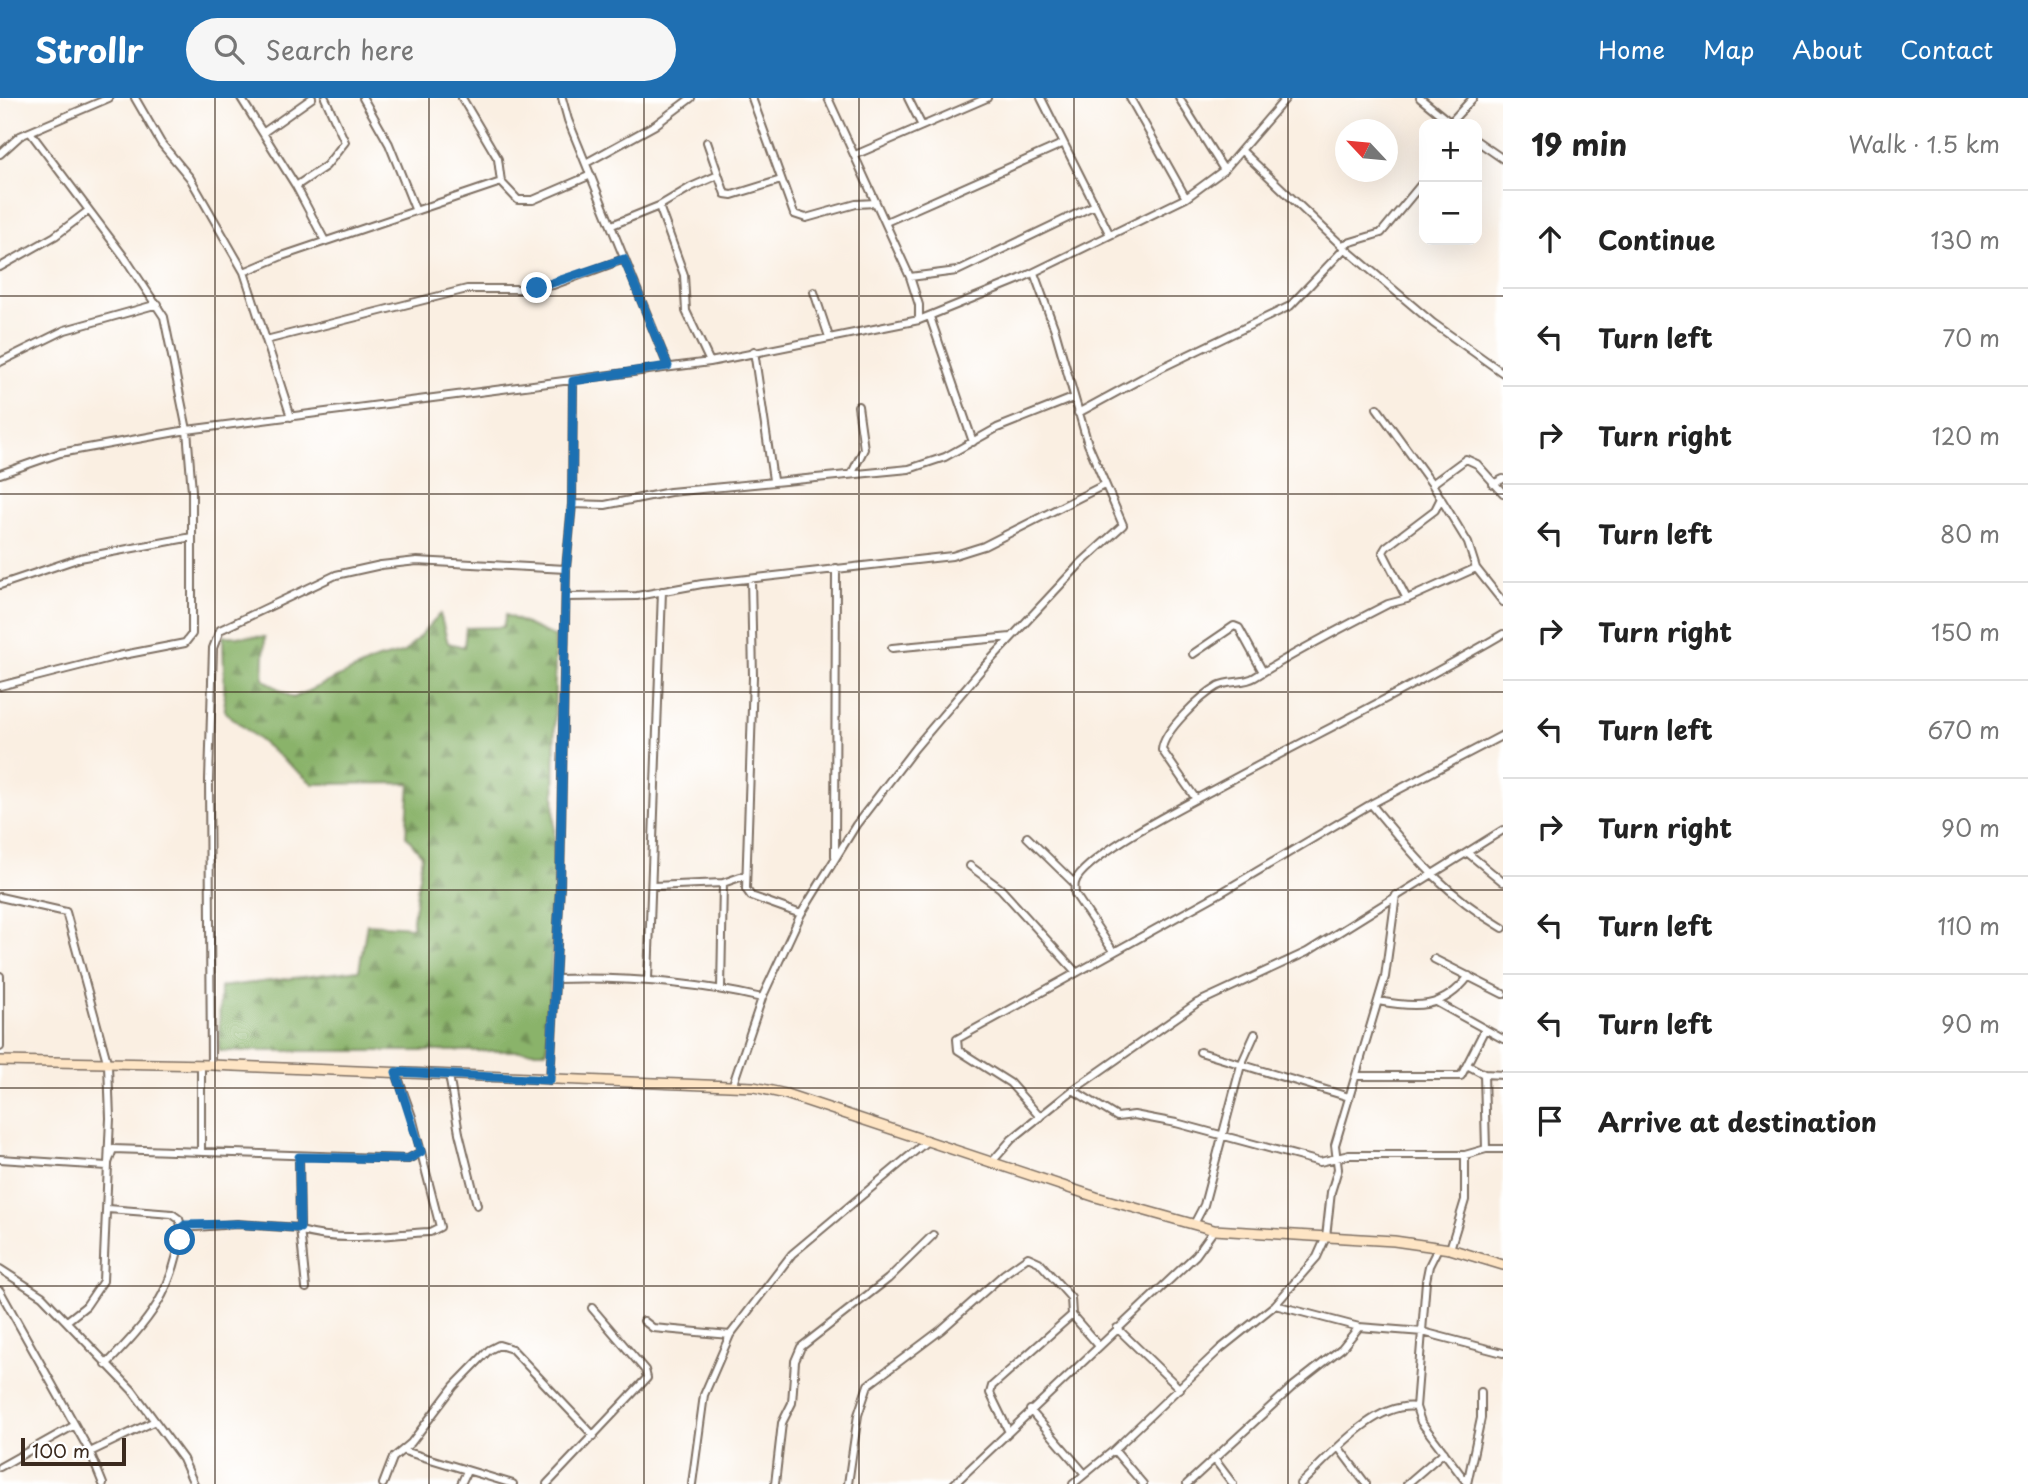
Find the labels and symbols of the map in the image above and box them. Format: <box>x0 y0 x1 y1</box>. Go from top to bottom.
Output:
north arrow <box>1335 119 1398 182</box>
route end <box>521 272 552 303</box>
route start <box>164 1224 195 1255</box>
scale bar <box>21 1435 126 1467</box>

